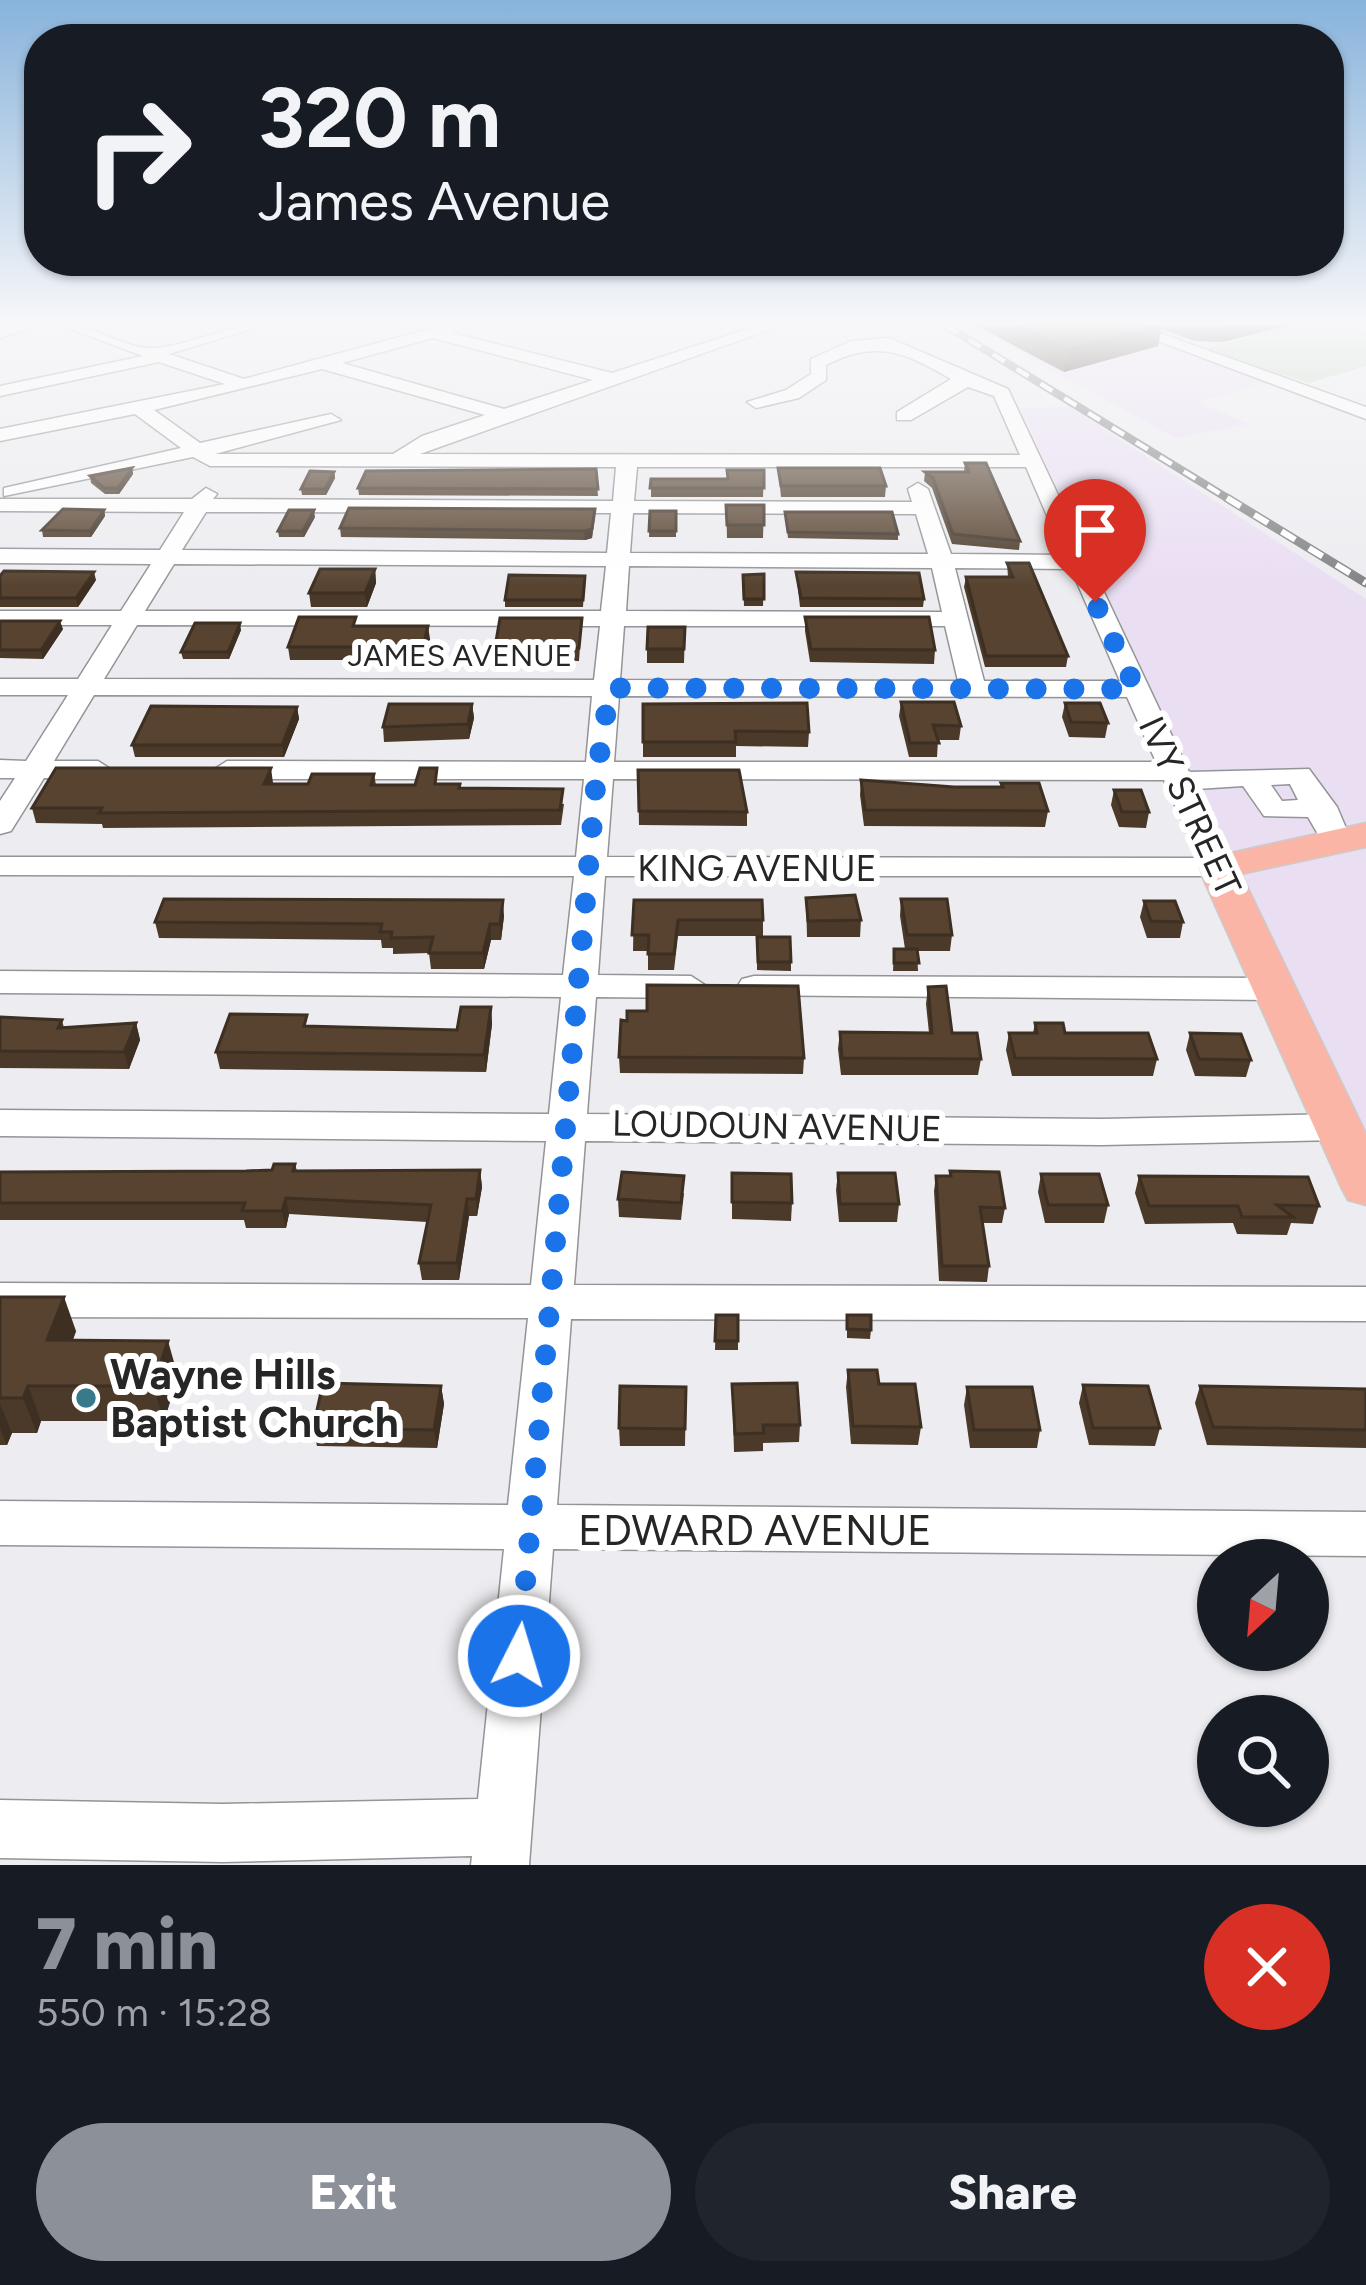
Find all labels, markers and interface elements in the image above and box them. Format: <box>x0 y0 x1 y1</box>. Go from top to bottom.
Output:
text: 320 m <box>258 67 501 168</box>
icon: right <box>60 72 216 228</box>
text: James Avenue <box>258 169 610 234</box>
pin <box>1044 479 1146 602</box>
icon: arrive <box>1062 497 1128 563</box>
street label: JAMES AVENUE <box>348 637 572 674</box>
street label: IVY STREET <box>1130 710 1250 902</box>
street label: KING AVENUE <box>637 847 877 890</box>
street label: LOUDOUN AVENUE <box>612 1102 942 1150</box>
place label: Wayne Hills Baptist Church <box>110 1349 399 1448</box>
marker: Wayne Hills Baptist Church <box>73 1385 99 1411</box>
street label: EDWARD AVENUE <box>578 1505 932 1556</box>
north arrow <box>1197 1539 1329 1671</box>
map controls <box>1197 1539 1329 1827</box>
position arrow <box>456 1593 582 1719</box>
button: search <box>1197 1695 1329 1827</box>
text: 7 min <box>36 1901 218 1987</box>
button: close <box>1204 1904 1330 2030</box>
text: 550 m · 15:28 <box>36 1989 272 2036</box>
button: Exit <box>36 2123 671 2261</box>
button: Share <box>695 2123 1330 2261</box>

